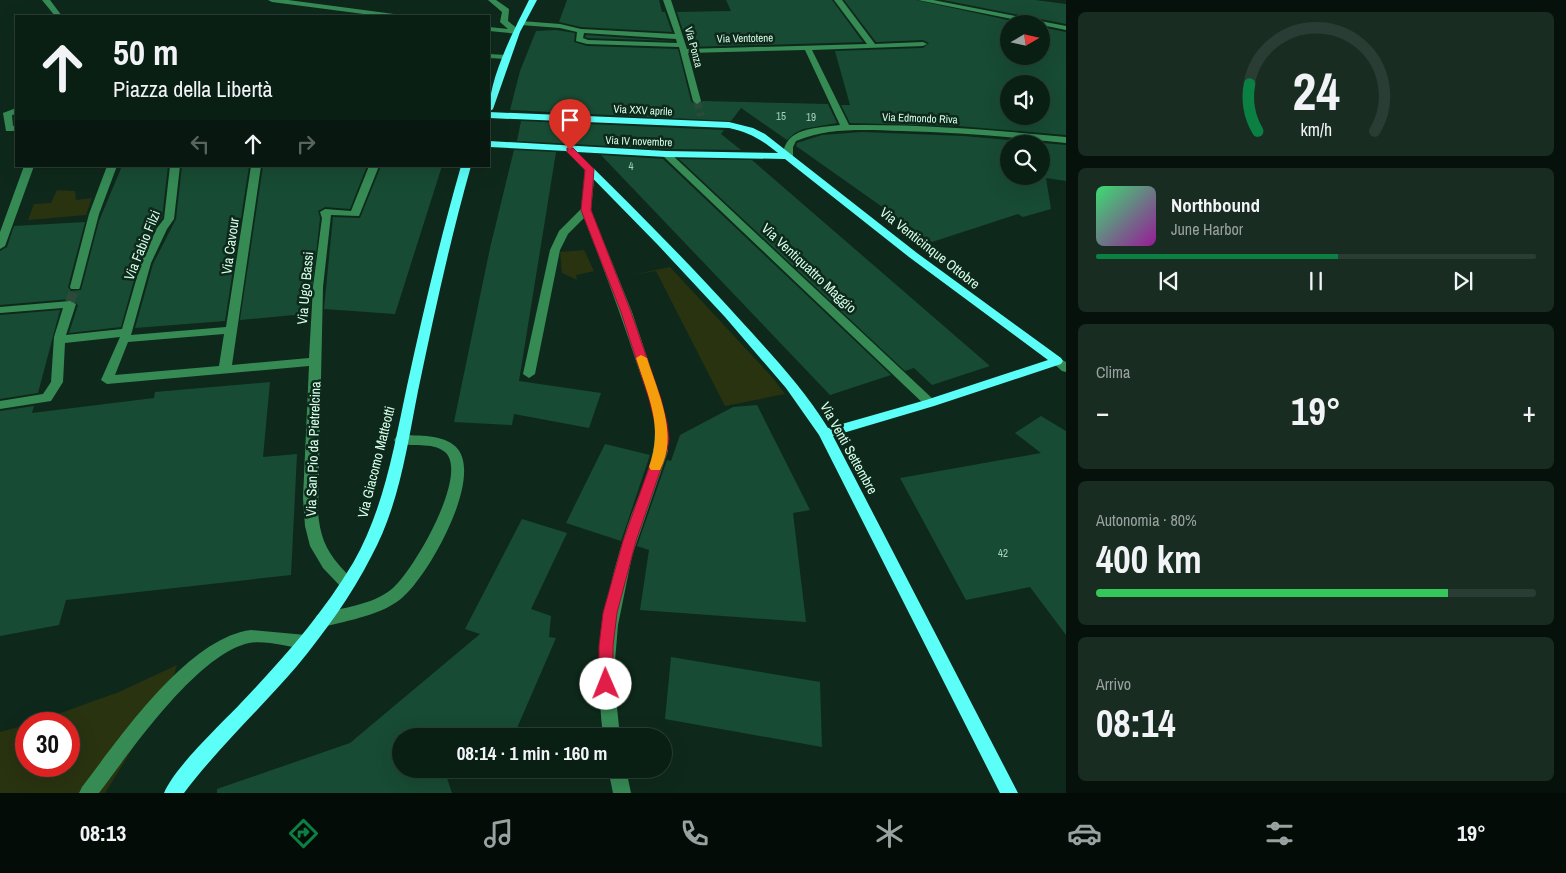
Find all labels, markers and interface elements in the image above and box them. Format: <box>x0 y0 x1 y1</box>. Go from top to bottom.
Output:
north arrow <box>1000 15 1050 65</box>
map controls <box>1000 15 1050 185</box>
street label: Via Ponza <box>682 25 706 69</box>
text: 50 m <box>113 29 178 76</box>
street label: Via Ventotene <box>717 31 773 45</box>
icon: ahead <box>30 35 95 100</box>
text: 24 <box>1292 56 1340 126</box>
text: Piazza della Libertà <box>113 74 272 104</box>
button: sound <box>1000 75 1050 125</box>
pin <box>549 99 591 150</box>
street label: Via XXV aprile <box>613 101 673 119</box>
icon: arrive <box>556 106 584 134</box>
house number: 15 <box>776 109 786 123</box>
house number: 19 <box>806 110 816 124</box>
street label: Via Edmondo Riva <box>882 110 958 126</box>
text: km/h <box>1300 118 1332 142</box>
icon: left <box>186 130 214 158</box>
icon: ahead <box>239 130 267 158</box>
icon: right <box>292 130 320 158</box>
street label: Via IV novembre <box>605 133 673 149</box>
button: search <box>1000 135 1050 185</box>
house number: 4 <box>628 159 634 173</box>
text: Northbound <box>1171 192 1260 218</box>
street label: Via Venticinque Ottobre <box>876 203 984 293</box>
street label: Via Fabio Filzi <box>120 207 164 283</box>
street label: Via Cavour <box>217 216 243 276</box>
text: June Harbor <box>1171 218 1243 240</box>
street label: Via Ventiquattro Maggio <box>758 219 860 317</box>
street label: Via Ugo Bassi <box>293 251 317 325</box>
icon: previous <box>1155 267 1183 295</box>
icon: pause <box>1302 267 1330 295</box>
icon: next <box>1449 267 1477 295</box>
text: Clima <box>1096 361 1130 383</box>
street label: Via San Pio da Pietrelcina <box>302 381 324 517</box>
text: 19° <box>1291 386 1341 437</box>
text: − <box>1096 393 1109 431</box>
text: + <box>1523 393 1536 431</box>
street label: Via Venti Settembre <box>816 399 882 497</box>
street label: Via Giacomo Matteotti <box>353 404 399 520</box>
text: Autonomia · 80% <box>1096 509 1197 531</box>
text: 400 km <box>1096 534 1202 585</box>
house number: 42 <box>998 546 1008 560</box>
position arrow <box>579 657 631 709</box>
text: Arrivo <box>1096 673 1131 695</box>
text: 08:14 <box>1096 698 1176 749</box>
speed limit sign: 30 <box>15 712 80 777</box>
text: 08:14 · 1 min · 160 m <box>457 740 607 766</box>
icon: directions <box>286 816 321 851</box>
icon: music <box>481 816 516 851</box>
icon: phone <box>677 816 712 851</box>
icon: climate <box>872 816 907 851</box>
icon: car <box>1067 816 1102 851</box>
icon: filters <box>1262 816 1297 851</box>
text: 08:13 <box>80 818 126 848</box>
text: 19° <box>1457 818 1486 848</box>

